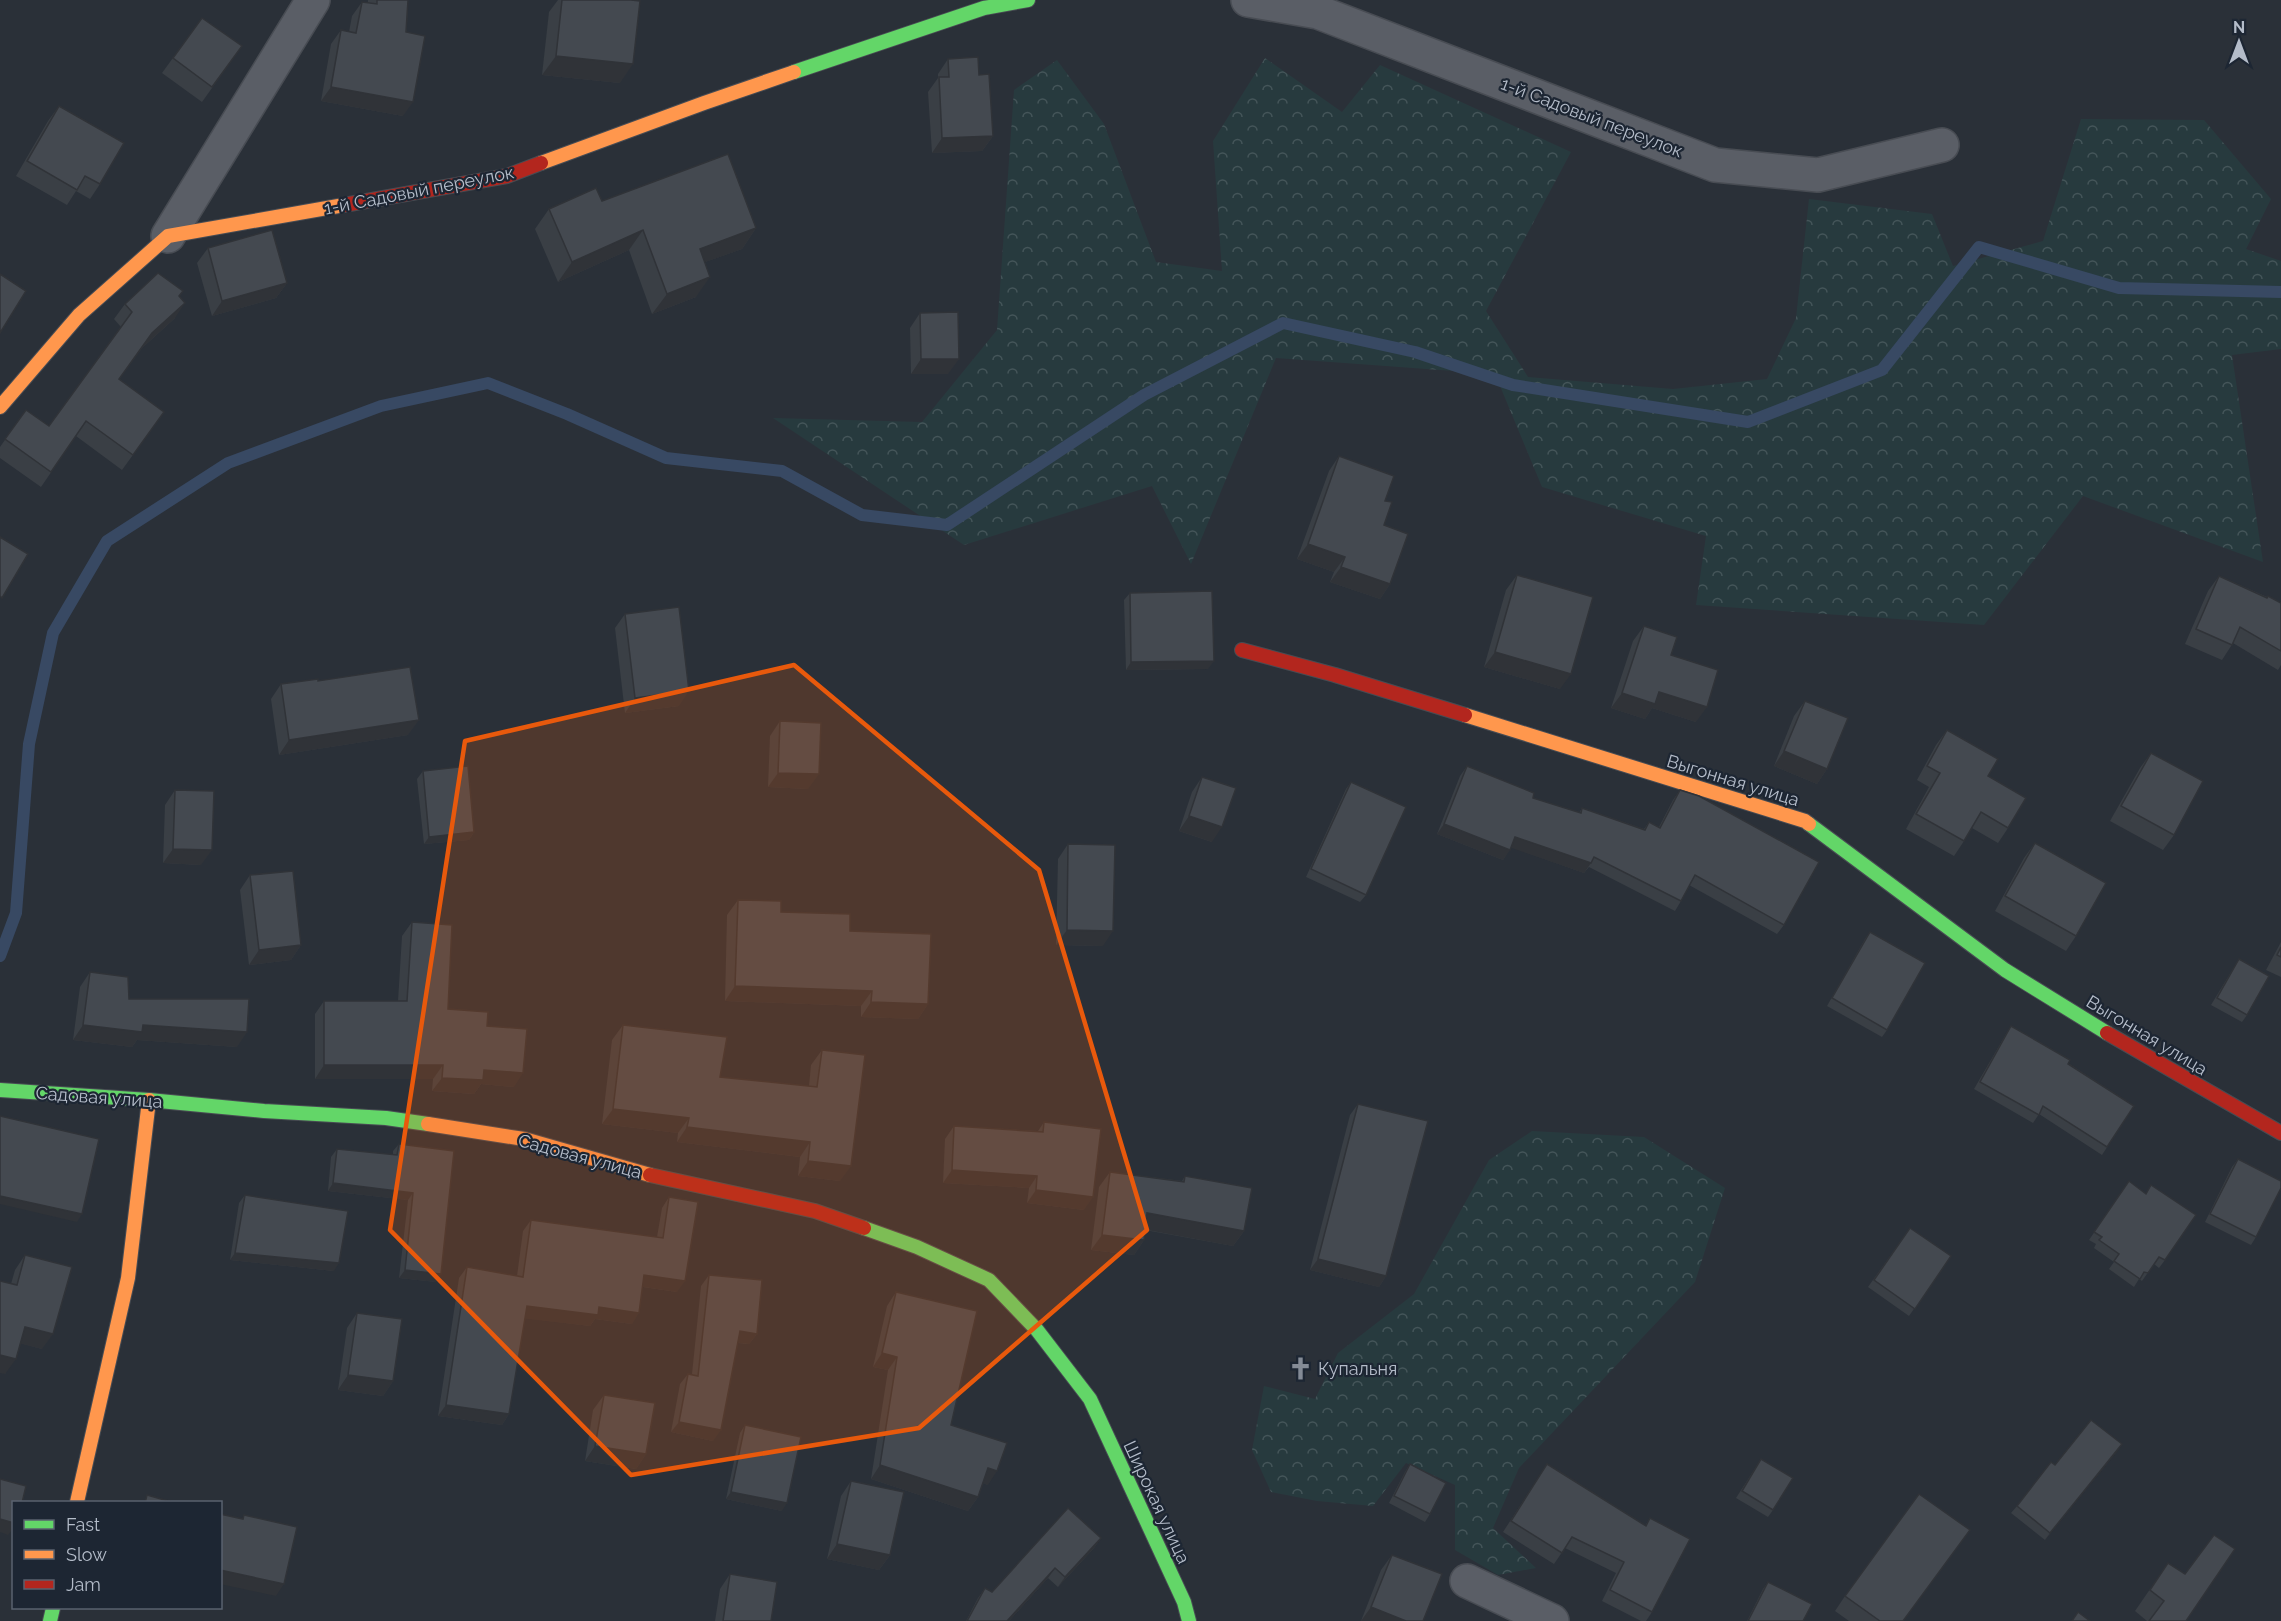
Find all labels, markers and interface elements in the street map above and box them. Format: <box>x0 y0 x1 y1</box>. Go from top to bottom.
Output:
north arrow <box>2209 12 2269 72</box>
text: N <box>2233 18 2245 37</box>
street label: 1-й Садовый переулок <box>1498 73 1686 161</box>
street label: 1-й Садовый переулок <box>322 161 516 219</box>
street label: Выгонная улица <box>1664 750 1802 810</box>
street label: Выгонная улица <box>2083 991 2211 1079</box>
street label: Садовая улица <box>35 1082 163 1112</box>
street label: Садовая улица <box>516 1129 644 1183</box>
church icon: Купальня <box>1287 1355 1313 1381</box>
place label: Купальня <box>1318 1358 1397 1379</box>
street label: Широкая улица <box>1119 1437 1195 1567</box>
legend <box>12 1501 222 1609</box>
text: Fast <box>66 1514 100 1535</box>
text: Slow <box>66 1544 107 1565</box>
text: Jam <box>66 1574 101 1595</box>

